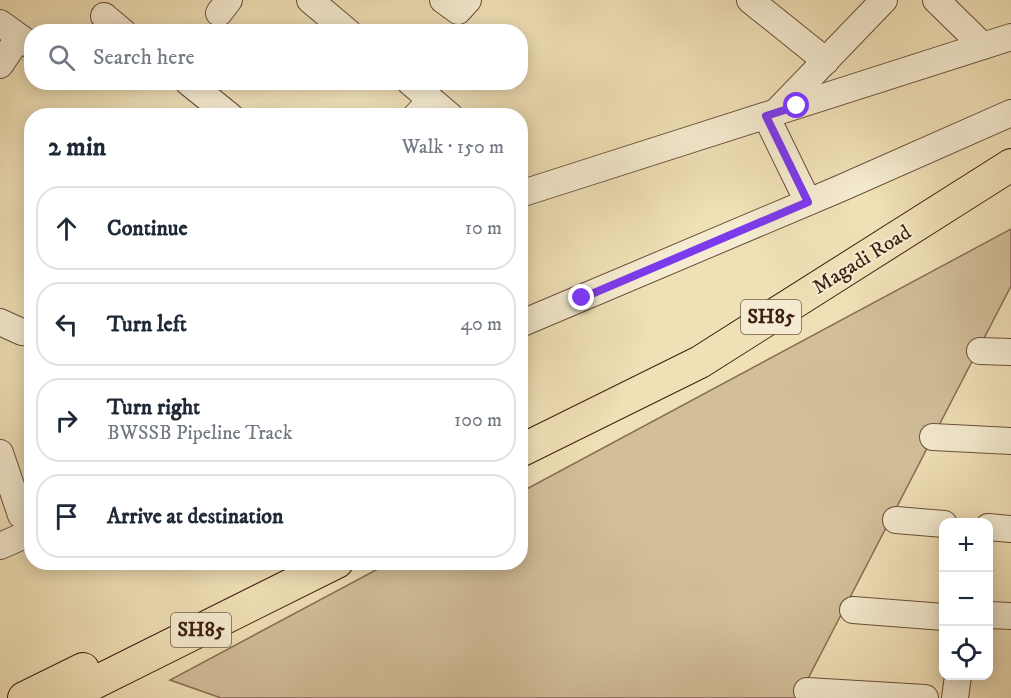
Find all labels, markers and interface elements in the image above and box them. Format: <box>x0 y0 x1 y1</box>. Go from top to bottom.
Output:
search box <box>24 24 528 90</box>
icon: search <box>45 41 78 74</box>
text: Search here <box>93 44 195 71</box>
route start <box>783 92 809 118</box>
text: 2 min <box>48 131 106 164</box>
text: Walk · 150 m <box>402 135 504 160</box>
icon: ahead <box>50 212 83 245</box>
text: Continue <box>107 215 188 242</box>
text: 10 m <box>465 216 502 241</box>
street label: Magadi Road <box>808 219 916 300</box>
route end <box>568 284 594 310</box>
road number: SH85 <box>741 300 801 334</box>
icon: left <box>50 308 83 341</box>
text: Turn left <box>107 311 187 338</box>
text: 40 m <box>460 312 502 337</box>
text: Turn right <box>107 394 200 421</box>
icon: right <box>50 404 83 437</box>
text: 100 m <box>454 408 502 433</box>
text: BWSSB Pipeline Track <box>107 421 293 446</box>
icon: arrive <box>50 500 83 533</box>
text: Arrive at destination <box>107 503 284 530</box>
map controls <box>939 518 993 680</box>
button: + <box>939 518 993 572</box>
button: − <box>939 572 993 626</box>
road number: SH85 <box>171 613 231 647</box>
button: locate <box>939 626 993 680</box>

